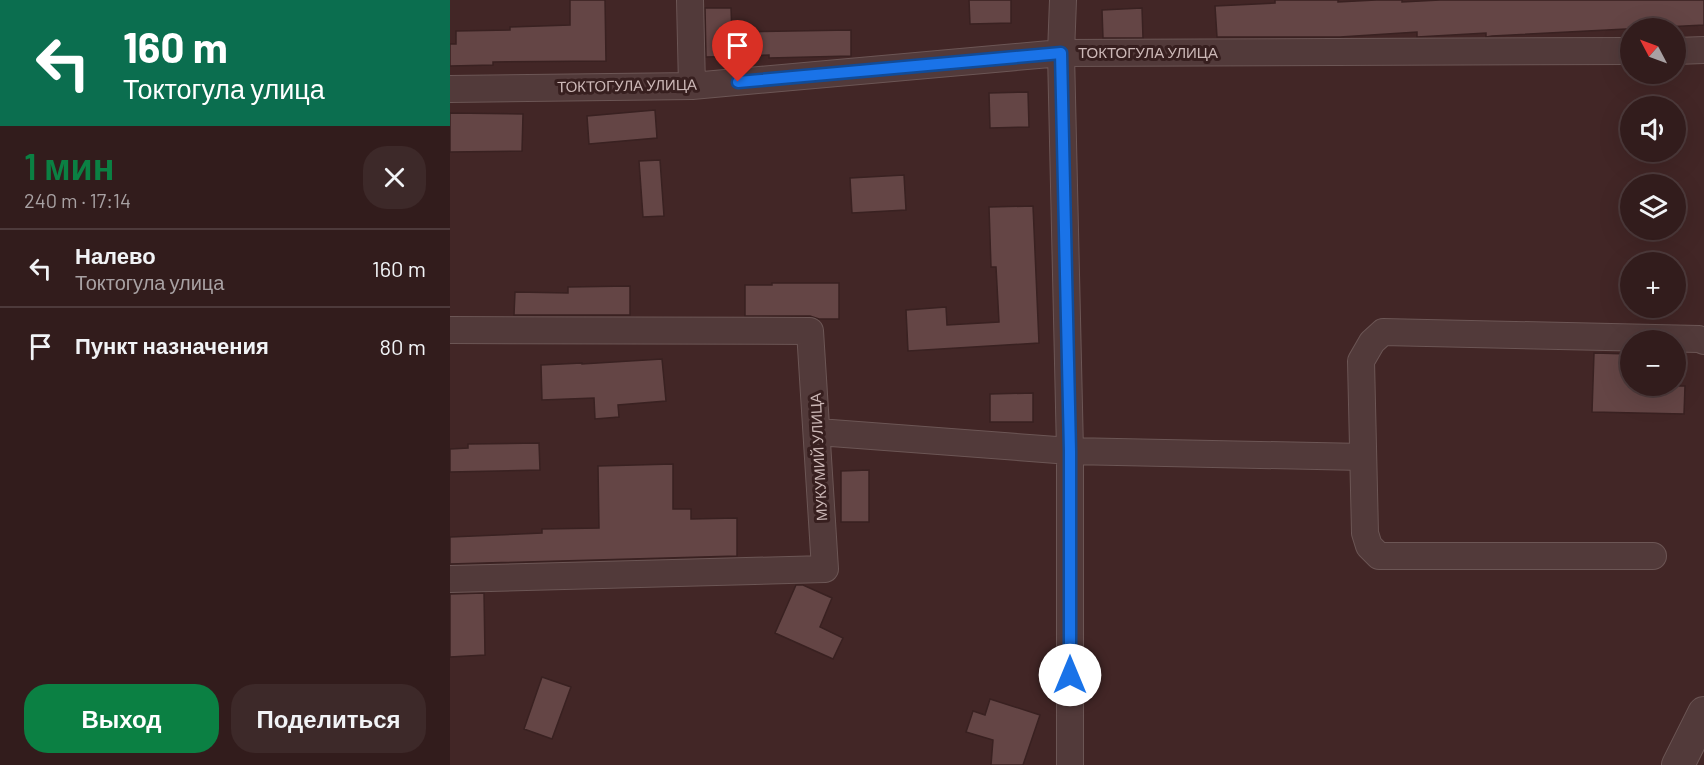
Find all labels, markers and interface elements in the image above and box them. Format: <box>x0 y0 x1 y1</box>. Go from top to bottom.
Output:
north arrow <box>1620 18 1686 84</box>
map controls <box>1620 18 1686 396</box>
pin <box>712 20 763 82</box>
text: 160 m <box>123 21 228 71</box>
icon: left <box>24 24 102 102</box>
icon: arrive <box>721 29 754 62</box>
street label: ТОКТОГУЛА УЛИЦА <box>1078 43 1218 61</box>
text: Токтогула улица <box>123 72 325 104</box>
street label: ТОКТОГУЛА УЛИЦА <box>557 75 697 95</box>
button: sound <box>1620 96 1686 162</box>
text: 1 мин <box>24 144 114 187</box>
button: close <box>363 146 426 209</box>
button: layers <box>1620 174 1686 240</box>
text: 240 m · 17:14 <box>24 188 131 212</box>
text: Налево <box>75 242 156 268</box>
icon: left <box>24 252 57 285</box>
button: + <box>1620 252 1686 318</box>
text: 160 m <box>372 255 426 281</box>
text: Токтогула улица <box>75 270 224 294</box>
icon: arrive <box>24 330 57 363</box>
button: − <box>1620 330 1686 396</box>
text: Пункт назначения <box>75 332 269 358</box>
text: 80 m <box>380 333 426 359</box>
street label: МУКУМИЙ УЛИЦА <box>806 393 830 522</box>
position arrow <box>1038 643 1102 707</box>
button: Выход <box>24 684 219 753</box>
button: Поделиться <box>231 684 426 753</box>

